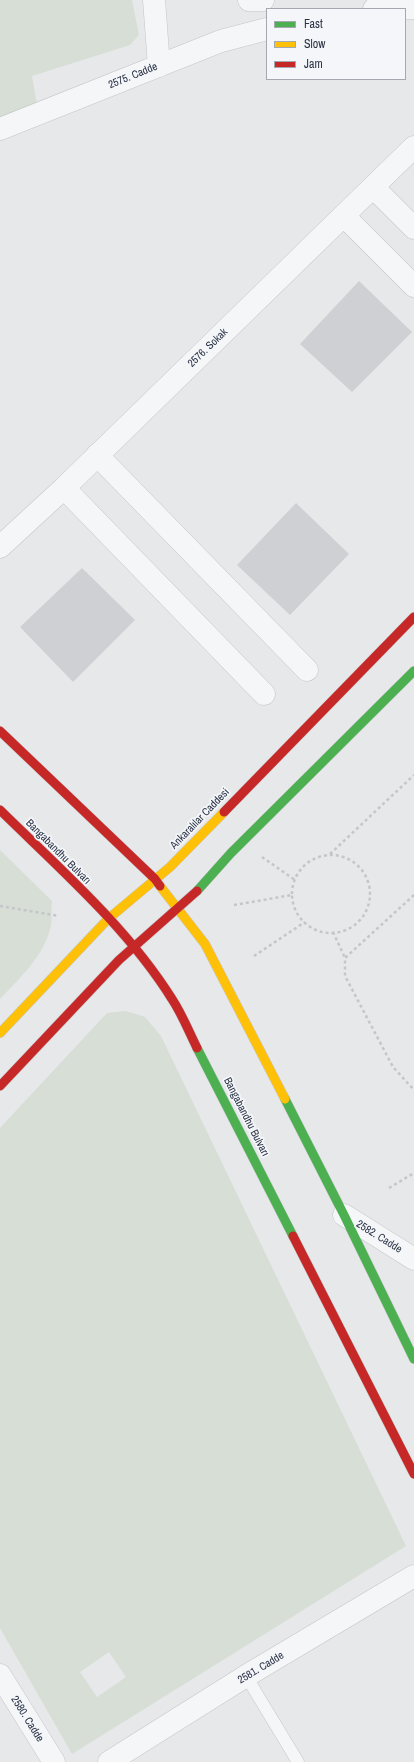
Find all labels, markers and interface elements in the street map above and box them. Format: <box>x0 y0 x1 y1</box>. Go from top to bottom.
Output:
legend <box>266 8 406 80</box>
text: Fast <box>304 16 323 32</box>
text: Slow <box>304 36 325 52</box>
text: Jam <box>304 56 323 72</box>
street label: 2575. Cadde <box>107 60 159 92</box>
street label: 2576. Sokak <box>185 326 231 370</box>
street label: Ankaralılar Caddesi <box>168 786 232 852</box>
street label: Bangabandhu Bulvarı <box>23 817 93 887</box>
street label: Bangabandhu Bulvarı <box>220 1075 272 1159</box>
street label: 2582. Cadde <box>354 1218 404 1256</box>
street label: 2581. Cadde <box>235 1649 287 1687</box>
street label: 2580. Cadde <box>8 1694 46 1744</box>

